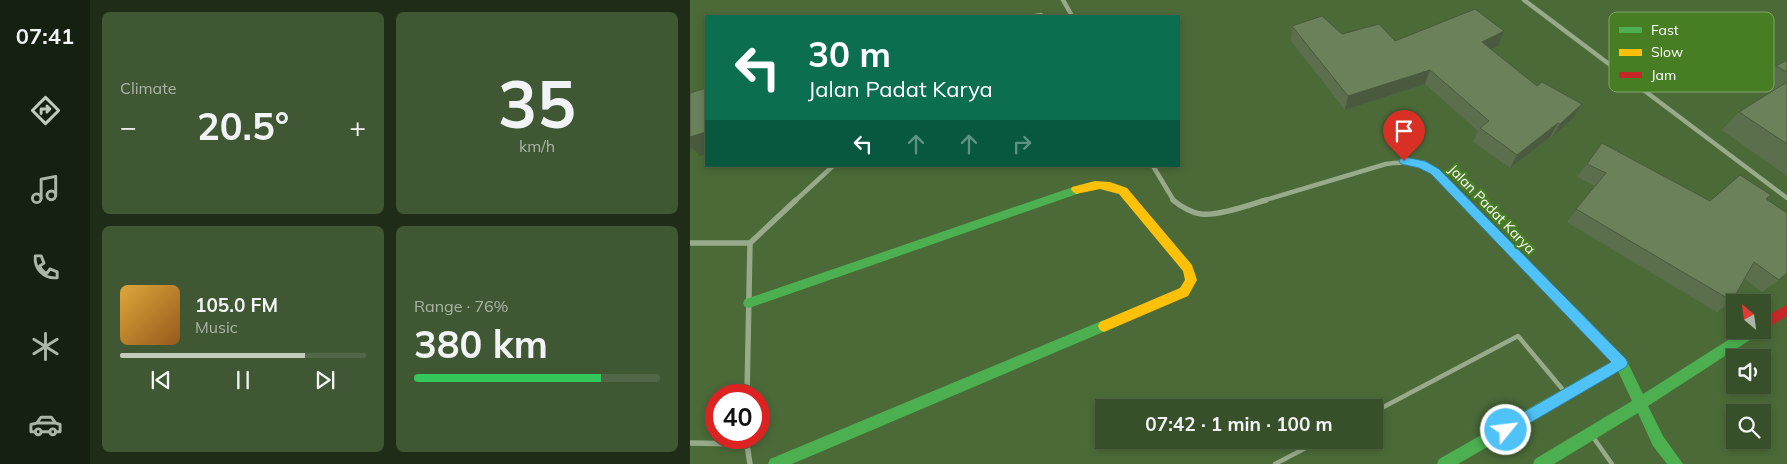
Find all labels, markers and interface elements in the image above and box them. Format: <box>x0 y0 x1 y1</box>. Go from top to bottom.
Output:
legend <box>1609 12 1774 92</box>
text: Fast <box>1651 21 1679 39</box>
text: 07:41 <box>16 22 74 50</box>
text: 30 m <box>808 32 891 76</box>
icon: left <box>725 35 790 100</box>
text: Slow <box>1651 43 1683 61</box>
text: 35 <box>498 63 576 144</box>
text: Jam <box>1651 66 1676 84</box>
text: Jalan Padat Karya <box>808 75 993 103</box>
text: Climate <box>120 78 176 98</box>
icon: directions <box>28 93 63 128</box>
text: 20.5° <box>197 102 289 150</box>
text: − <box>120 109 137 144</box>
text: + <box>349 109 366 144</box>
pin <box>1383 110 1425 161</box>
icon: arrive <box>1390 117 1418 145</box>
icon: left <box>849 130 877 158</box>
icon: ahead <box>902 130 930 158</box>
icon: ahead <box>955 130 983 158</box>
icon: right <box>1008 130 1036 158</box>
text: km/h <box>519 136 555 156</box>
street label: Jalan Padat Karya <box>1445 160 1539 258</box>
icon: music <box>28 172 63 207</box>
icon: phone <box>28 250 63 285</box>
text: 105.0 FM <box>195 293 278 317</box>
north arrow <box>1726 294 1771 339</box>
map controls <box>1726 294 1771 449</box>
text: Range · 76% <box>414 296 509 316</box>
text: Music <box>195 317 238 337</box>
text: 380 km <box>414 320 548 368</box>
icon: climate <box>28 329 63 364</box>
button: sound <box>1726 349 1771 394</box>
icon: previous <box>147 366 175 394</box>
icon: pause <box>229 366 257 394</box>
icon: next <box>311 366 339 394</box>
speed limit sign: 40 <box>705 384 770 449</box>
position arrow <box>1479 403 1531 455</box>
button: search <box>1726 404 1771 449</box>
icon: car <box>28 407 63 442</box>
text: 07:42 · 1 min · 100 m <box>1145 412 1333 436</box>

